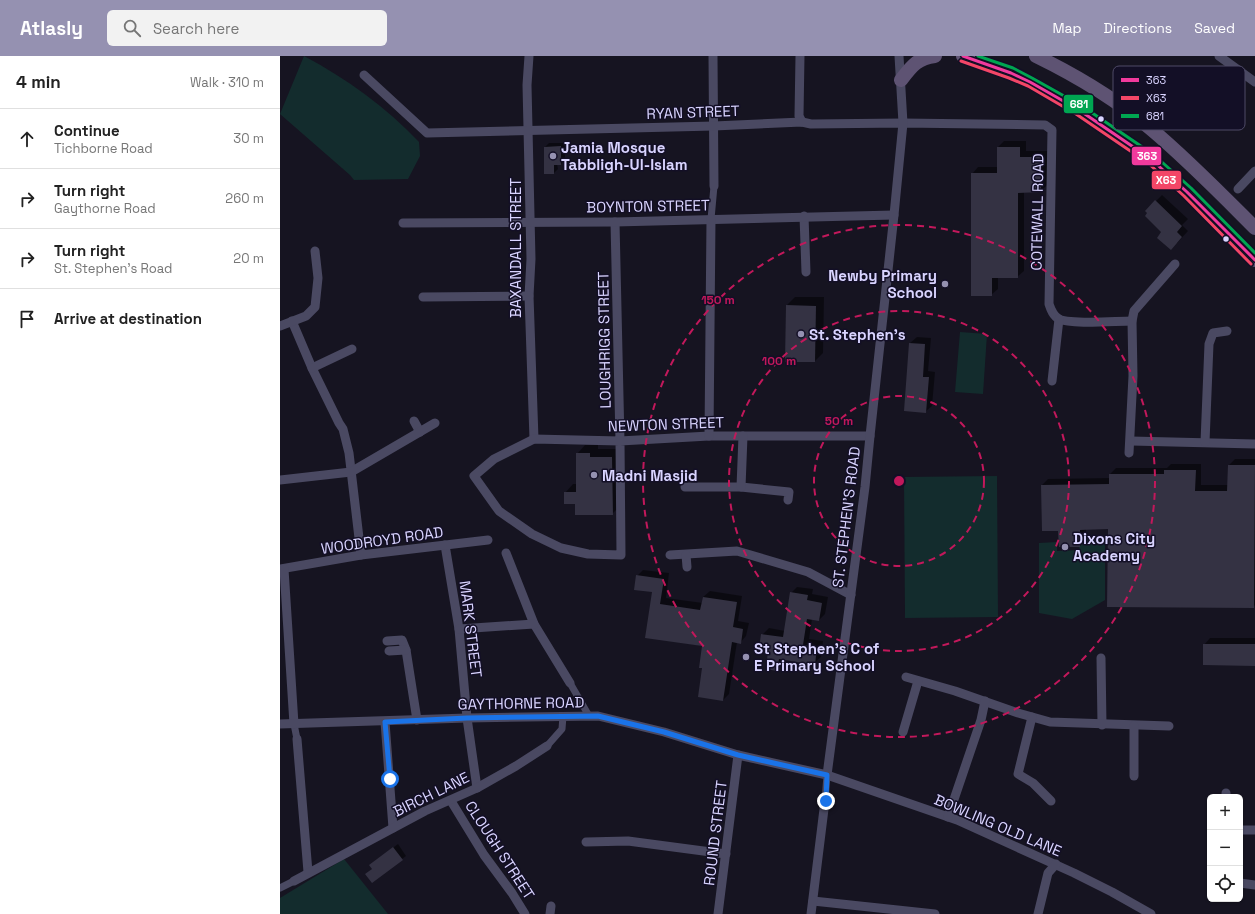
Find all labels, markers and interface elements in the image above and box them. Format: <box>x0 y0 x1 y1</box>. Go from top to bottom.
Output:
search box <box>107 10 387 46</box>
text: Atlasly <box>20 16 83 41</box>
icon: search <box>121 17 143 39</box>
text: Search here <box>153 19 239 38</box>
text: Map <box>1052 19 1082 37</box>
text: Directions <box>1104 19 1172 37</box>
text: Saved <box>1194 19 1235 37</box>
legend <box>1113 66 1245 130</box>
text: 4 min <box>16 71 61 93</box>
text: 363 <box>1146 73 1166 87</box>
text: Walk · 310 m <box>190 74 264 91</box>
text: X63 <box>1146 91 1167 105</box>
line badge: 681 <box>1063 94 1094 114</box>
text: 681 <box>1070 97 1088 111</box>
street label: RYAN STREET <box>646 101 740 123</box>
text: 681 <box>1146 109 1164 123</box>
unlabelled marker <box>1096 114 1106 124</box>
text: Continue <box>54 121 120 140</box>
icon: ahead <box>16 128 38 150</box>
text: 30 m <box>233 130 264 147</box>
place label: Jamia Mosque Tabbligh-Ul-Islam <box>561 138 687 174</box>
text: Tichborne Road <box>54 140 153 157</box>
line badge: 363 <box>1131 146 1162 166</box>
text: 363 <box>1137 149 1157 163</box>
marker: Jamia Mosque Tabbligh-Ul-Islam <box>548 151 558 161</box>
street label: COTEWALL ROAD <box>1026 153 1048 271</box>
line badge: X63 <box>1151 170 1182 190</box>
text: X63 <box>1156 173 1177 187</box>
street label: BAXANDALL STREET <box>506 178 525 318</box>
text: Turn right <box>54 181 125 200</box>
icon: right <box>16 188 38 210</box>
text: 260 m <box>225 190 264 207</box>
street label: BOYNTON STREET <box>586 195 710 217</box>
text: Gaythorne Road <box>54 200 156 217</box>
unlabelled marker <box>1221 234 1231 244</box>
text: Turn right <box>54 241 125 260</box>
icon: right <box>16 248 38 270</box>
text: 20 m <box>233 250 264 267</box>
text: St. Stephen's Road <box>54 260 173 277</box>
place label: Newby Primary School <box>828 266 937 302</box>
street label: LOUGHRIGG STREET <box>593 271 615 409</box>
marker: Newby Primary School <box>940 279 950 289</box>
text: 150 m <box>701 292 735 308</box>
icon: arrive <box>16 308 38 330</box>
text: Arrive at destination <box>54 309 202 328</box>
place label: St. Stephen's <box>809 325 906 344</box>
marker: St. Stephen's <box>796 329 806 339</box>
text: 100 m <box>762 353 796 369</box>
street label: NEWTON STREET <box>607 412 725 436</box>
text: 50 m <box>825 413 853 429</box>
street label: ST. STEPHEN'S ROAD <box>828 445 864 589</box>
place label: Madni Masjid <box>602 466 698 485</box>
marker: Madni Masjid <box>589 470 599 480</box>
centre of rings <box>892 474 906 488</box>
street label: WOODROYD ROAD <box>320 522 444 558</box>
place label: Dixons City Academy <box>1073 529 1155 565</box>
marker: Dixons City Academy <box>1060 542 1070 552</box>
street label: MARK STREET <box>456 579 486 679</box>
place label: St Stephen's C of E Primary School <box>754 639 880 675</box>
marker: St Stephen's C of E Primary School <box>741 652 751 662</box>
street label: GAYTHORNE ROAD <box>458 692 584 714</box>
street label: BIRCH LANE <box>390 767 472 821</box>
route start <box>381 770 399 788</box>
street label: ROUND STREET <box>699 779 731 887</box>
street label: BOWLING OLD LANE <box>931 790 1065 860</box>
route end <box>817 792 835 810</box>
map controls <box>1207 794 1243 902</box>
button: + <box>1207 794 1243 830</box>
street label: CLOUGH STREET <box>461 797 539 903</box>
button: − <box>1207 830 1243 866</box>
button: locate <box>1207 866 1243 902</box>

